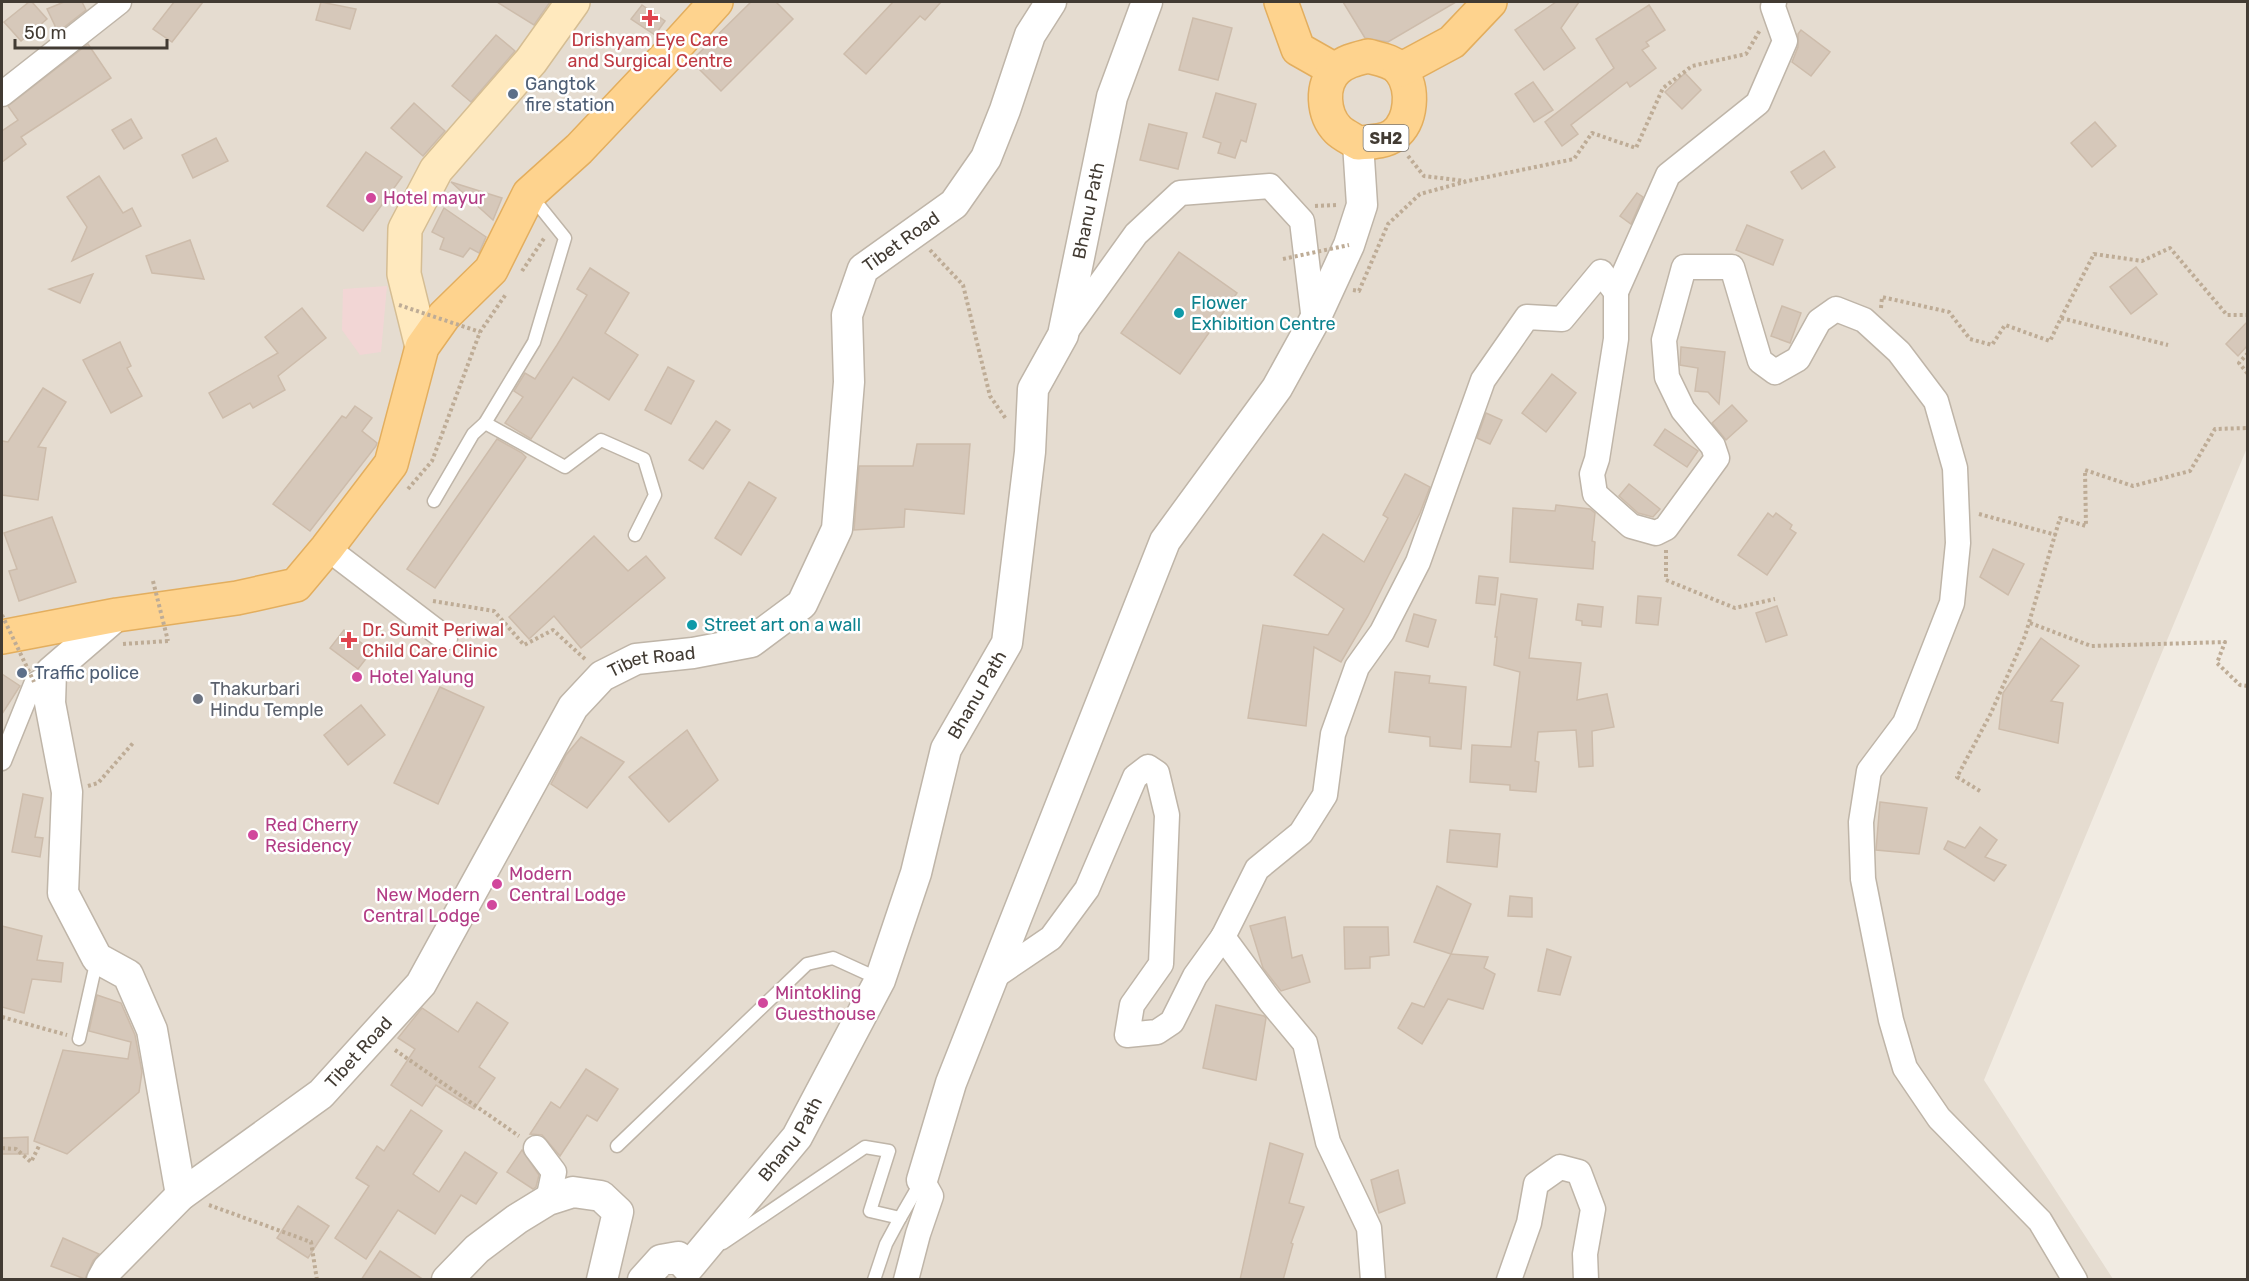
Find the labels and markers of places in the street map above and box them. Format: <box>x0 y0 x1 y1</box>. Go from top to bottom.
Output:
marker: Drishyam Eye Care and Surgical Centre <box>641 9 659 27</box>
place label: Drishyam Eye Care and Surgical Centre <box>567 29 733 72</box>
place label: Gangtok fire station <box>525 73 615 116</box>
marker: Gangtok fire station <box>506 87 520 101</box>
place label: Hotel mayur <box>383 187 486 209</box>
marker: Hotel mayur <box>364 191 378 205</box>
place label: Flower Exhibition Centre <box>1191 292 1336 335</box>
marker: Flower Exhibition Centre <box>1172 306 1186 320</box>
place label: Street art on a wall <box>704 614 861 636</box>
marker: Street art on a wall <box>685 618 699 632</box>
place label: Dr. Sumit Periwal Child Care Clinic <box>362 619 504 662</box>
marker: Dr. Sumit Periwal Child Care Clinic <box>340 631 358 649</box>
place label: Traffic police <box>34 662 139 684</box>
marker: Traffic police <box>15 666 29 680</box>
place label: Hotel Yalung <box>369 666 474 688</box>
marker: Hotel Yalung <box>350 670 364 684</box>
place label: Thakurbari Hindu Temple <box>210 678 324 721</box>
marker: Thakurbari Hindu Temple <box>191 692 205 706</box>
place label: Red Cherry Residency <box>265 814 359 857</box>
marker: Red Cherry Residency <box>246 828 260 842</box>
place label: Modern Central Lodge <box>509 863 626 906</box>
marker: Modern Central Lodge <box>490 877 504 891</box>
place label: New Modern Central Lodge <box>363 884 480 927</box>
marker: New Modern Central Lodge <box>485 898 499 912</box>
place label: Mintokling Guesthouse <box>775 982 876 1025</box>
marker: Mintokling Guesthouse <box>756 996 770 1010</box>

